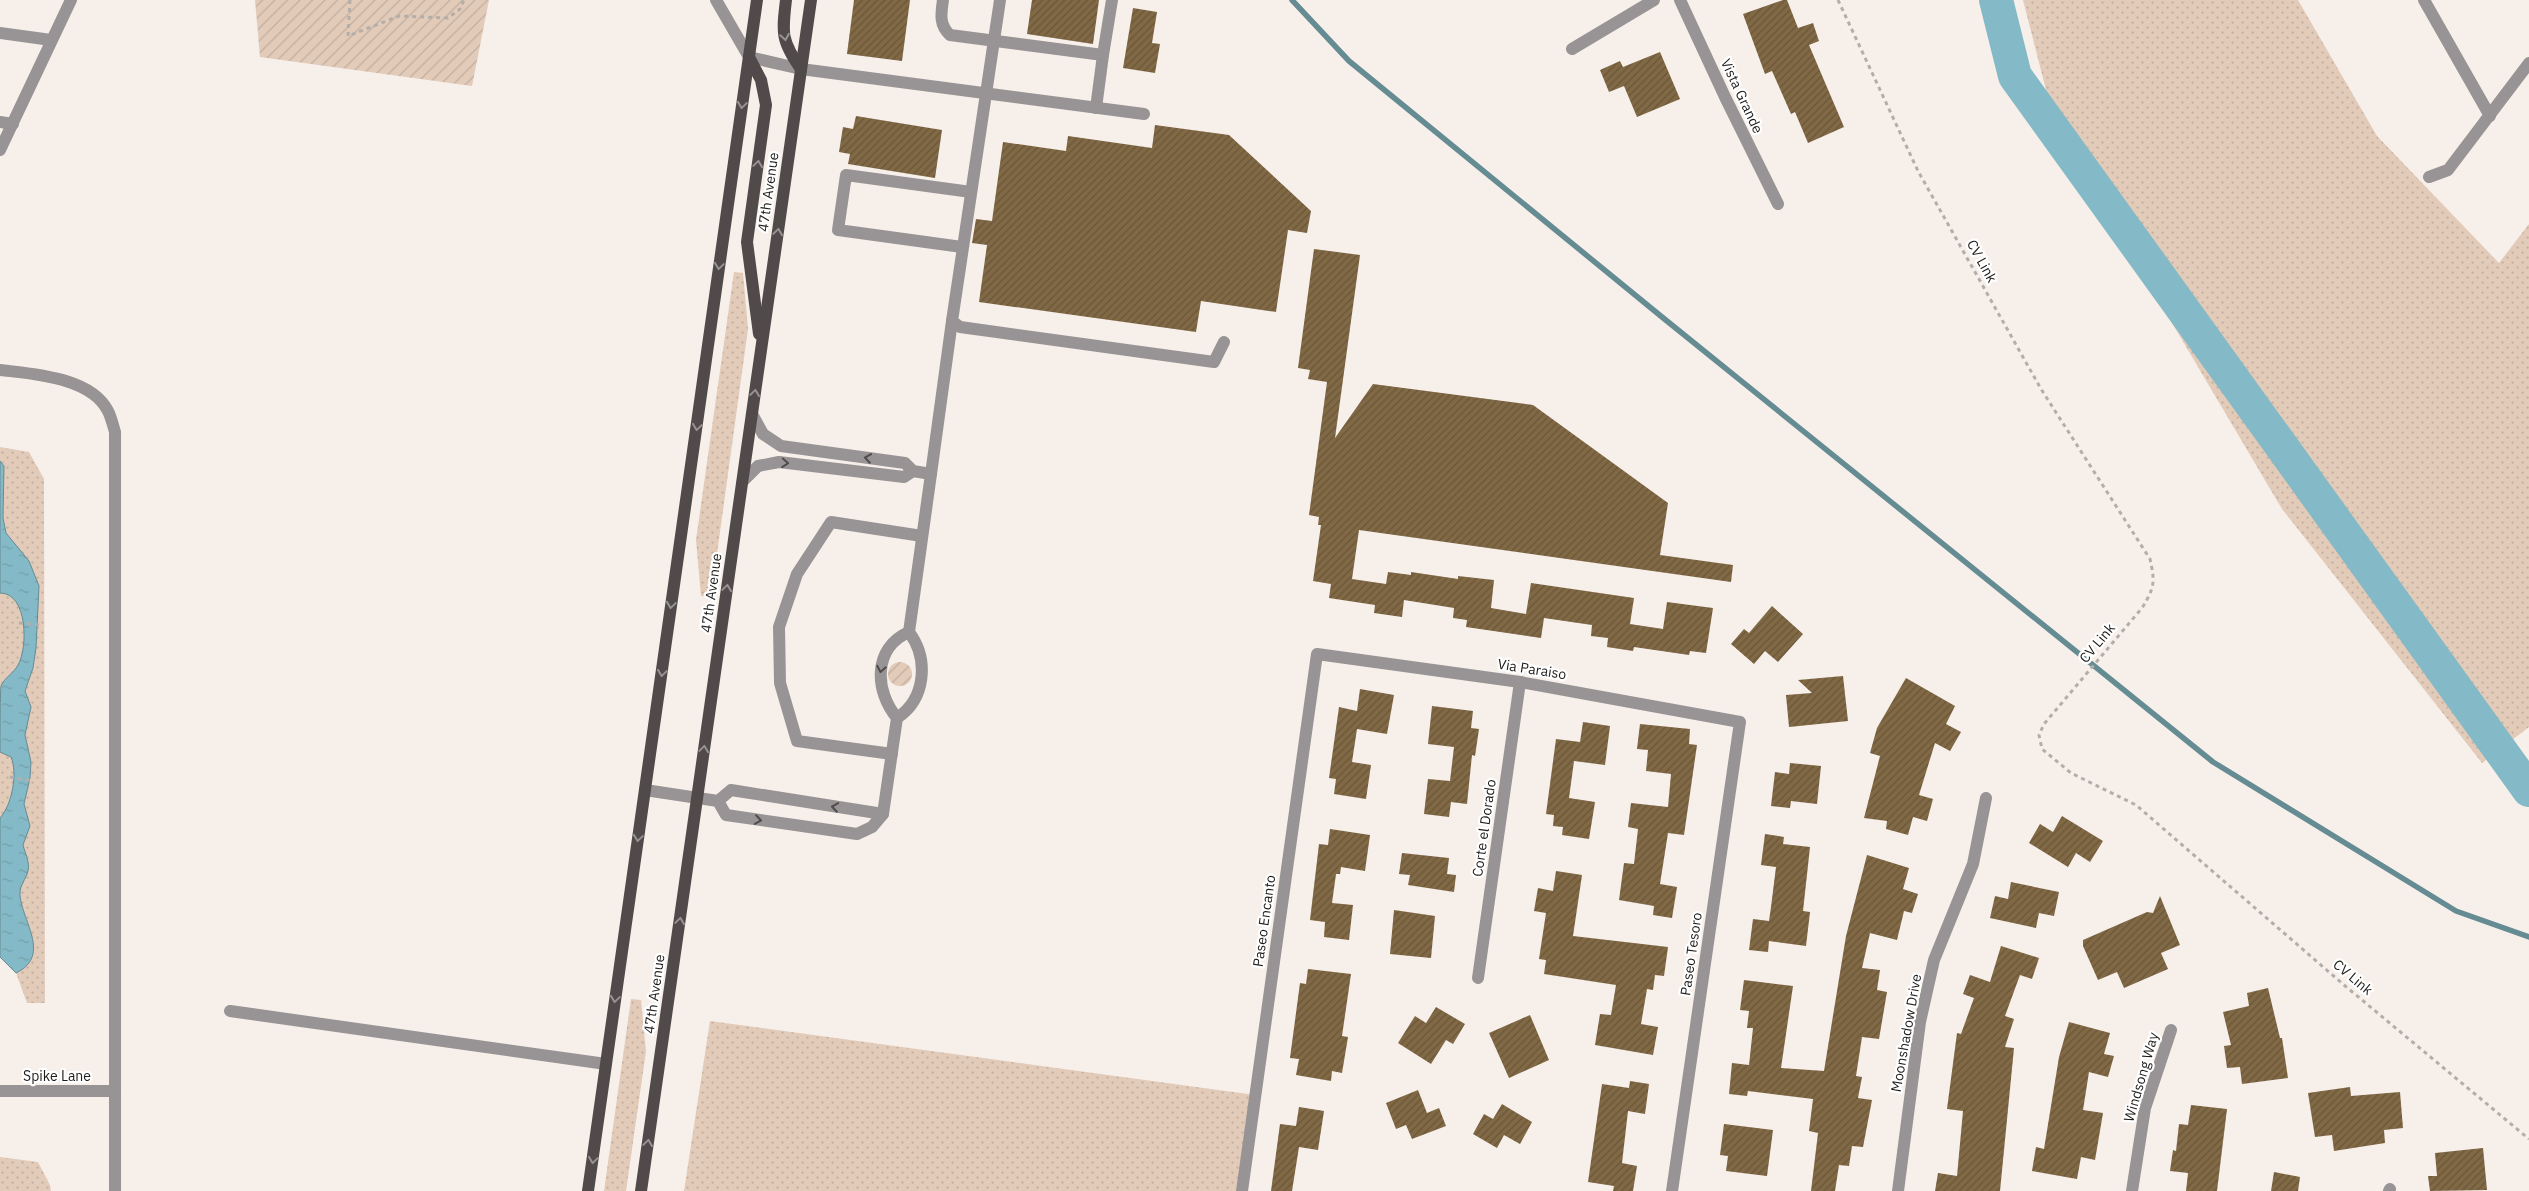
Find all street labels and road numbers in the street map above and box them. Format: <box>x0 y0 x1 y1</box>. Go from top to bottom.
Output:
street label: Vista Grande <box>1717 56 1767 137</box>
street label: 47th Avenue <box>754 151 783 233</box>
street label: CV Link <box>1963 236 2001 286</box>
street label: 47th Avenue <box>697 552 726 634</box>
street label: CV Link <box>2075 619 2119 667</box>
street label: Via Paraiso <box>1496 655 1568 683</box>
street label: Corte el Dorado <box>1468 778 1500 878</box>
street label: Paseo Encanto <box>1249 874 1279 968</box>
street label: Paseo Tesoro <box>1676 911 1706 997</box>
street label: 47th Avenue <box>640 953 669 1035</box>
street label: CV Link <box>2329 955 2377 999</box>
street label: Moonshadow Drive <box>1887 972 1925 1093</box>
street label: Windsong Way <box>2120 1030 2162 1124</box>
street label: Spike Lane <box>23 1067 91 1085</box>

